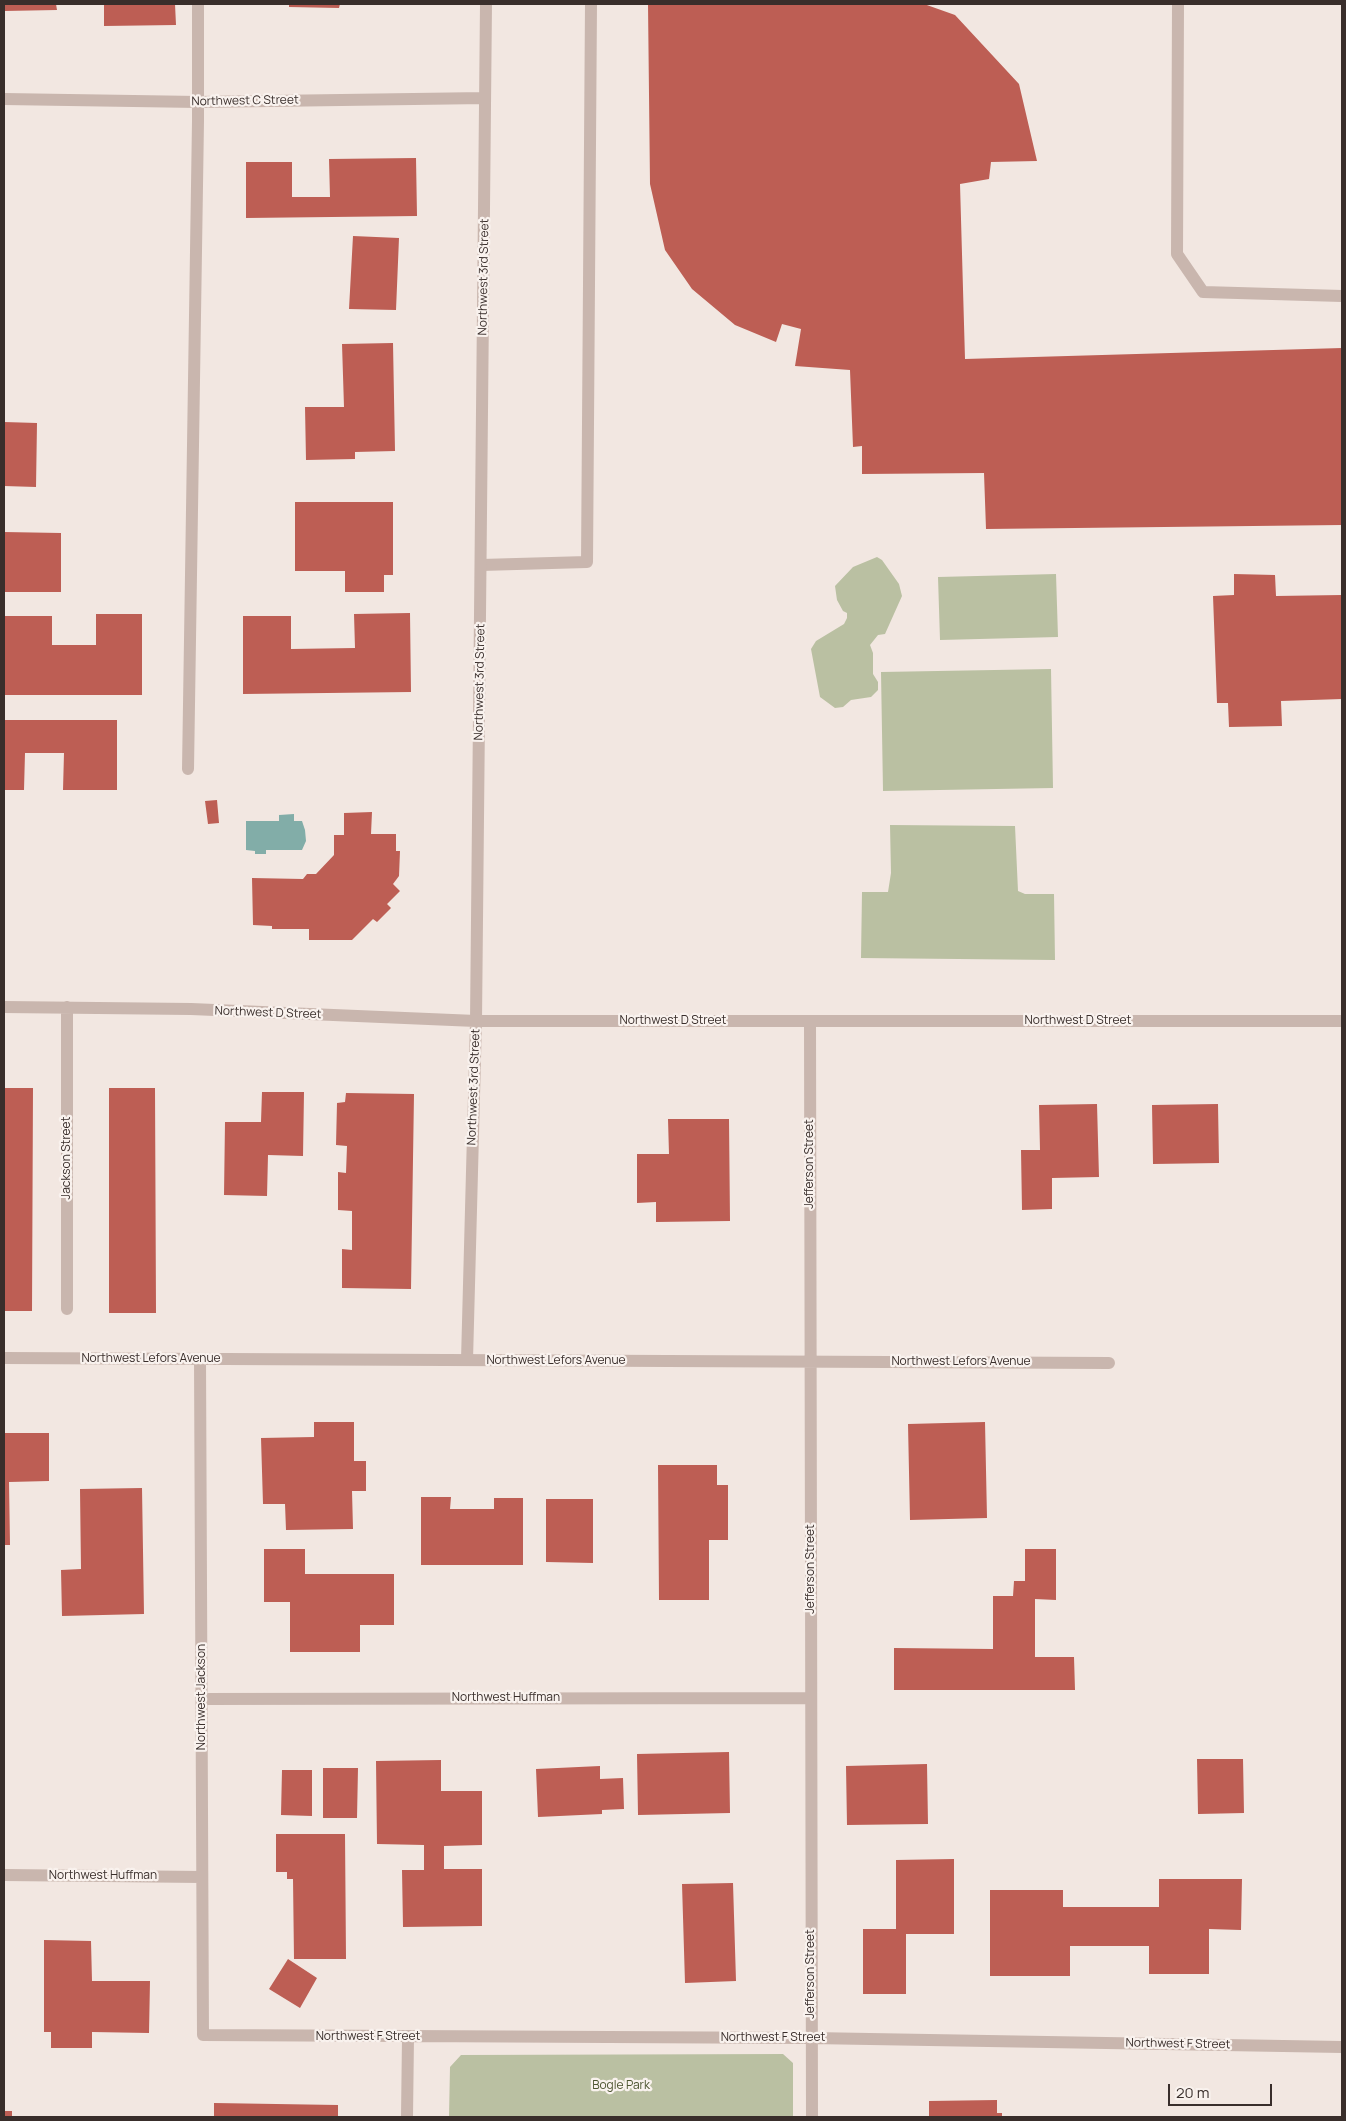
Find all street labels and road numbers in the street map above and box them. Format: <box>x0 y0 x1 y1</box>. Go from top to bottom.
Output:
street label: Northwest C Street <box>191 93 299 109</box>
street label: Northwest 3rd Street <box>476 219 492 335</box>
street label: Northwest 3rd Street <box>472 624 488 740</box>
street label: Northwest D Street <box>214 1004 322 1022</box>
street label: Northwest D Street <box>620 1014 726 1028</box>
street label: Northwest D Street <box>1025 1014 1131 1028</box>
street label: Northwest 3rd Street <box>465 1028 483 1146</box>
street label: Jackson Street <box>60 1117 74 1199</box>
street label: Jefferson Street <box>803 1119 817 1209</box>
street label: Northwest Lefors Avenue <box>81 1352 221 1366</box>
street label: Northwest Lefors Avenue <box>486 1354 626 1368</box>
street label: Northwest Lefors Avenue <box>891 1355 1031 1369</box>
street label: Jefferson Street <box>804 1524 818 1614</box>
street label: Northwest Jackson <box>195 1644 209 1750</box>
street label: Northwest Huffman <box>452 1691 560 1705</box>
street label: Northwest Huffman <box>49 1869 157 1883</box>
street label: Jefferson Street <box>804 1929 818 2019</box>
street label: Northwest F Street <box>316 2030 420 2044</box>
street label: Northwest F Street <box>721 2031 825 2045</box>
street label: Northwest F Street <box>1126 2036 1230 2052</box>

